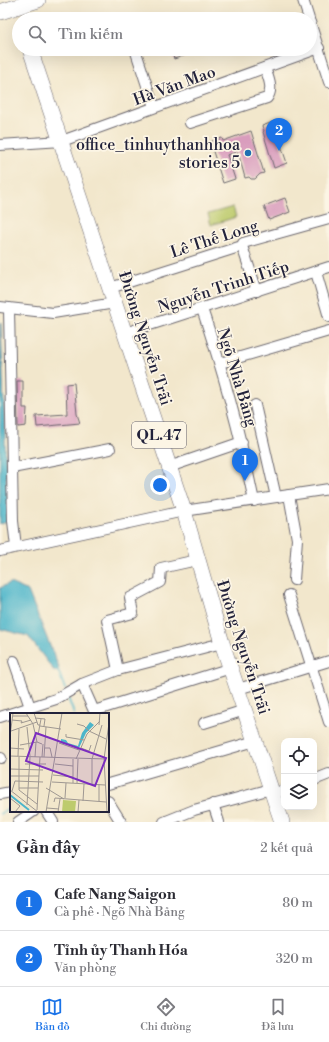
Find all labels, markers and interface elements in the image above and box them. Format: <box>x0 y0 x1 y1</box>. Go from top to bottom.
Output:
search box <box>12 12 317 56</box>
icon: search <box>26 23 48 45</box>
text: Tìm kiếm <box>58 25 123 44</box>
street label: Hà Văn Mao <box>130 62 218 110</box>
pin: 2 <box>266 118 292 151</box>
place label: office_tinhuythanhhoa stories 5 <box>76 135 241 173</box>
marker: office_tinhuythanhhoa stories 5 <box>243 148 253 158</box>
street label: Lê Thế Long <box>168 215 261 263</box>
street label: Nguyễn Trinh Tiếp <box>155 256 292 318</box>
street label: Đường Nguyễn Trãi <box>114 269 176 408</box>
street label: Ngõ Nhà Bảng <box>212 325 262 430</box>
road number: QL.47 <box>132 422 186 448</box>
pin: 1 <box>232 448 258 481</box>
your location <box>150 475 170 495</box>
street label: Đường Nguyễn Trãi <box>212 578 274 717</box>
inset map <box>10 713 109 812</box>
map controls <box>281 738 317 810</box>
button: locate <box>281 738 317 774</box>
button: layers <box>281 774 317 810</box>
text: Gần đây <box>16 837 80 859</box>
text: 2 kết quả <box>260 840 313 856</box>
text: Cafe Nang Saigon <box>54 885 176 904</box>
text: 1 <box>26 895 32 911</box>
text: 80 m <box>282 895 313 911</box>
text: Cà phê · Ngõ Nhà Bảng <box>54 904 185 920</box>
text: Tỉnh ủy Thanh Hóa <box>54 941 188 960</box>
text: 2 <box>25 951 33 967</box>
text: 320 m <box>276 951 313 967</box>
text: Văn phòng <box>54 960 116 976</box>
tab: Bản đồ <box>35 996 70 1034</box>
tab: Chỉ đường <box>140 996 191 1034</box>
tab: Đã lưu <box>262 996 294 1034</box>

